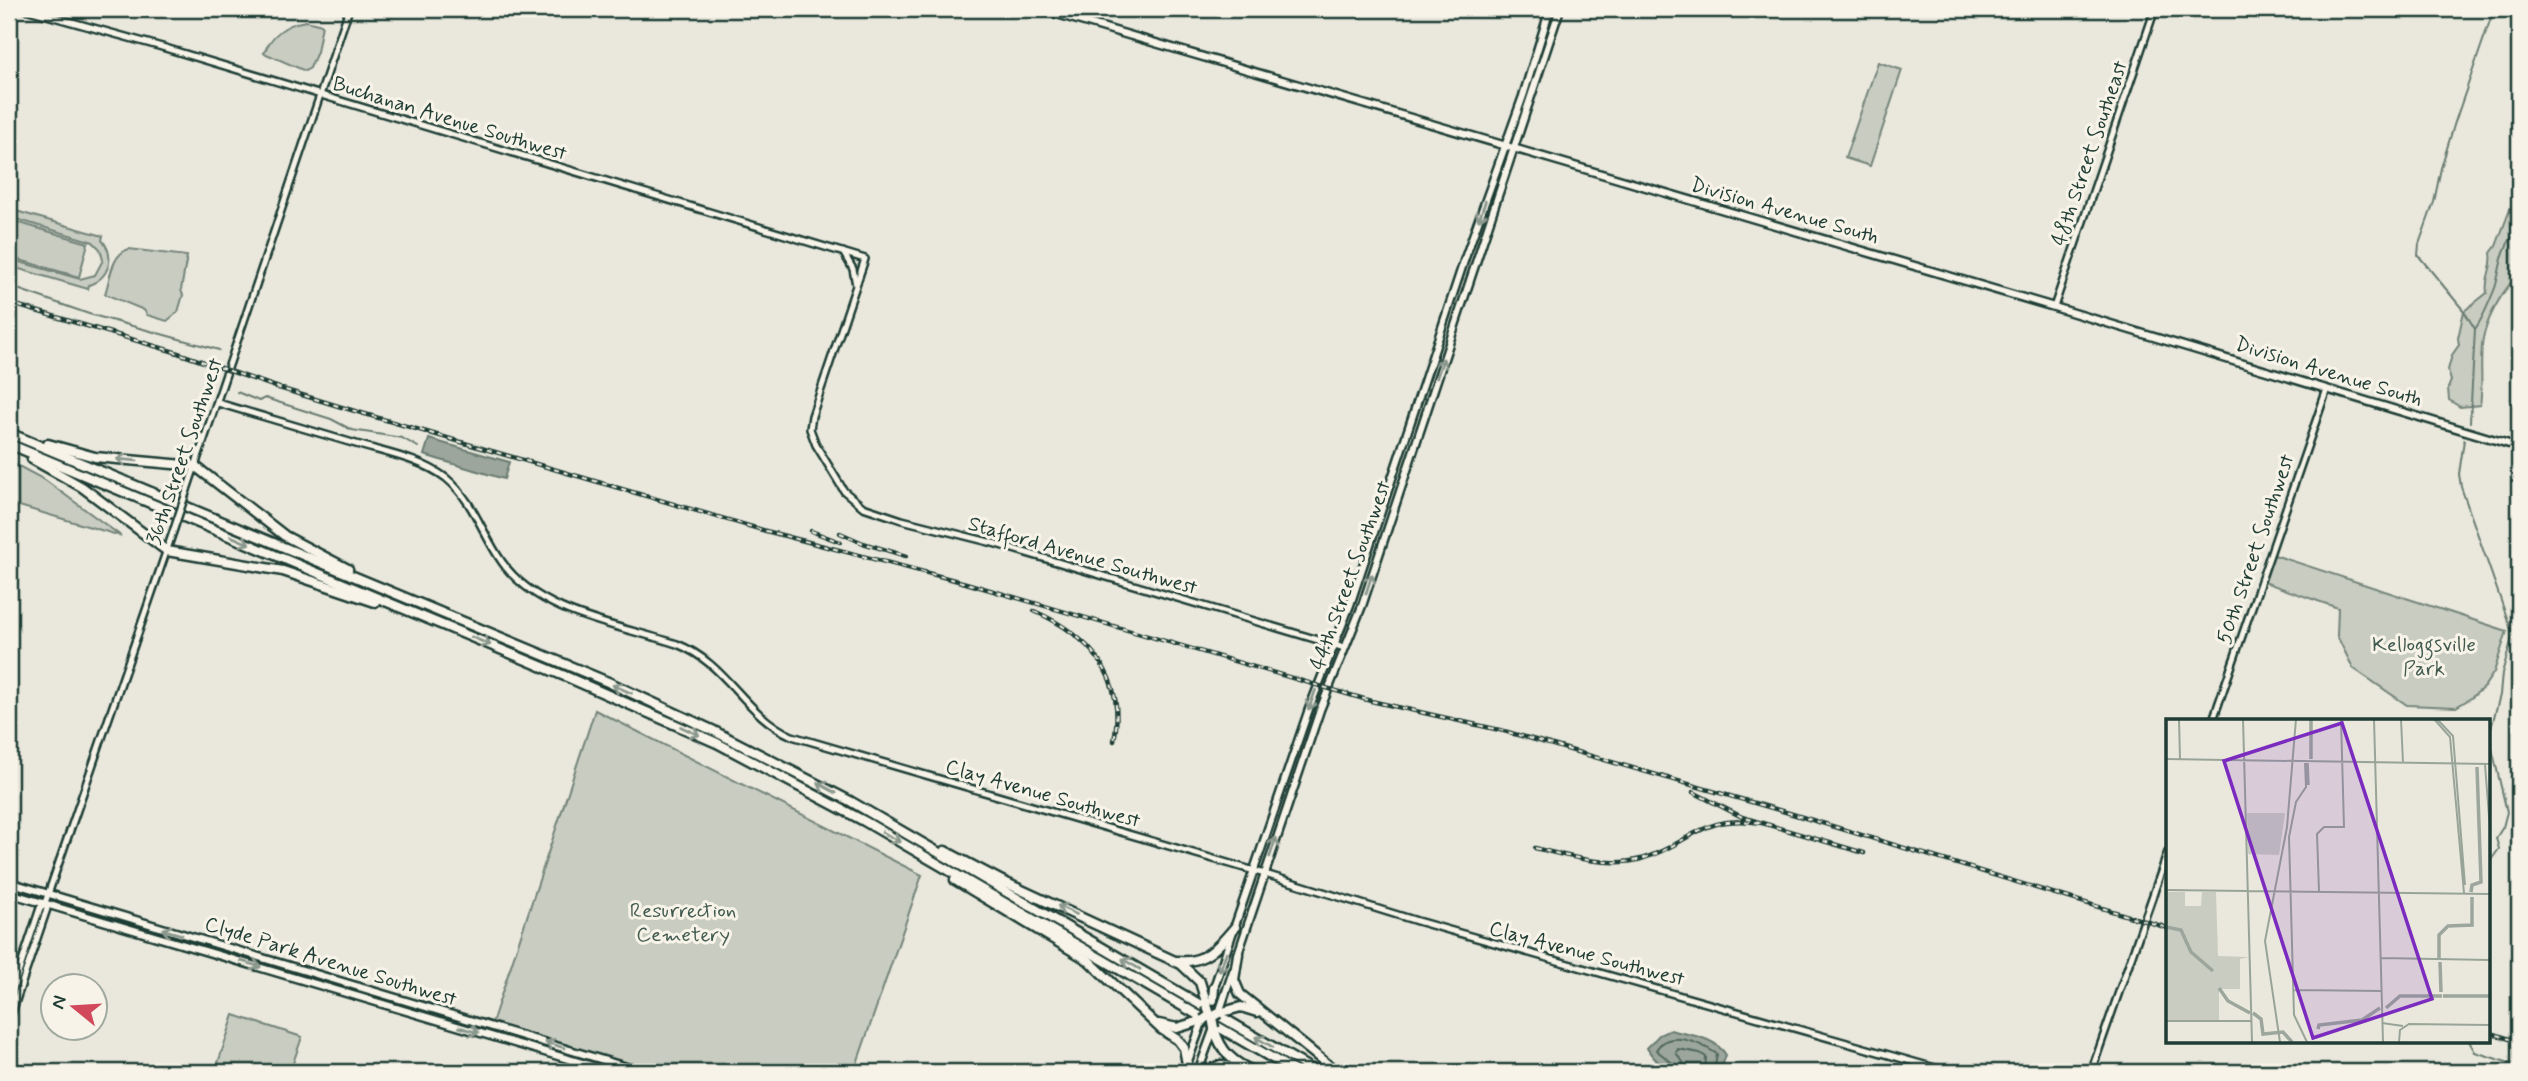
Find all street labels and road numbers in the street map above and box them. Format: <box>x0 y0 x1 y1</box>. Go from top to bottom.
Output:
street label: 48th Street Southeast <box>2045 57 2135 250</box>
street label: Buchanan Avenue Southwest <box>329 70 571 168</box>
street label: Division Avenue South <box>1687 171 1882 251</box>
street label: Division Avenue South <box>2232 330 2426 414</box>
street label: 36th Street Southwest <box>140 354 230 548</box>
street label: 50th Street Southwest <box>2210 450 2302 648</box>
street label: 44th Street Southwest <box>1304 476 1398 674</box>
street label: Stafford Avenue Southwest <box>964 510 1201 604</box>
street label: Clay Avenue Southwest <box>942 753 1144 835</box>
street label: Clyde Park Avenue Southwest <box>201 910 461 1014</box>
street label: Clay Avenue Southwest <box>1486 914 1688 994</box>

